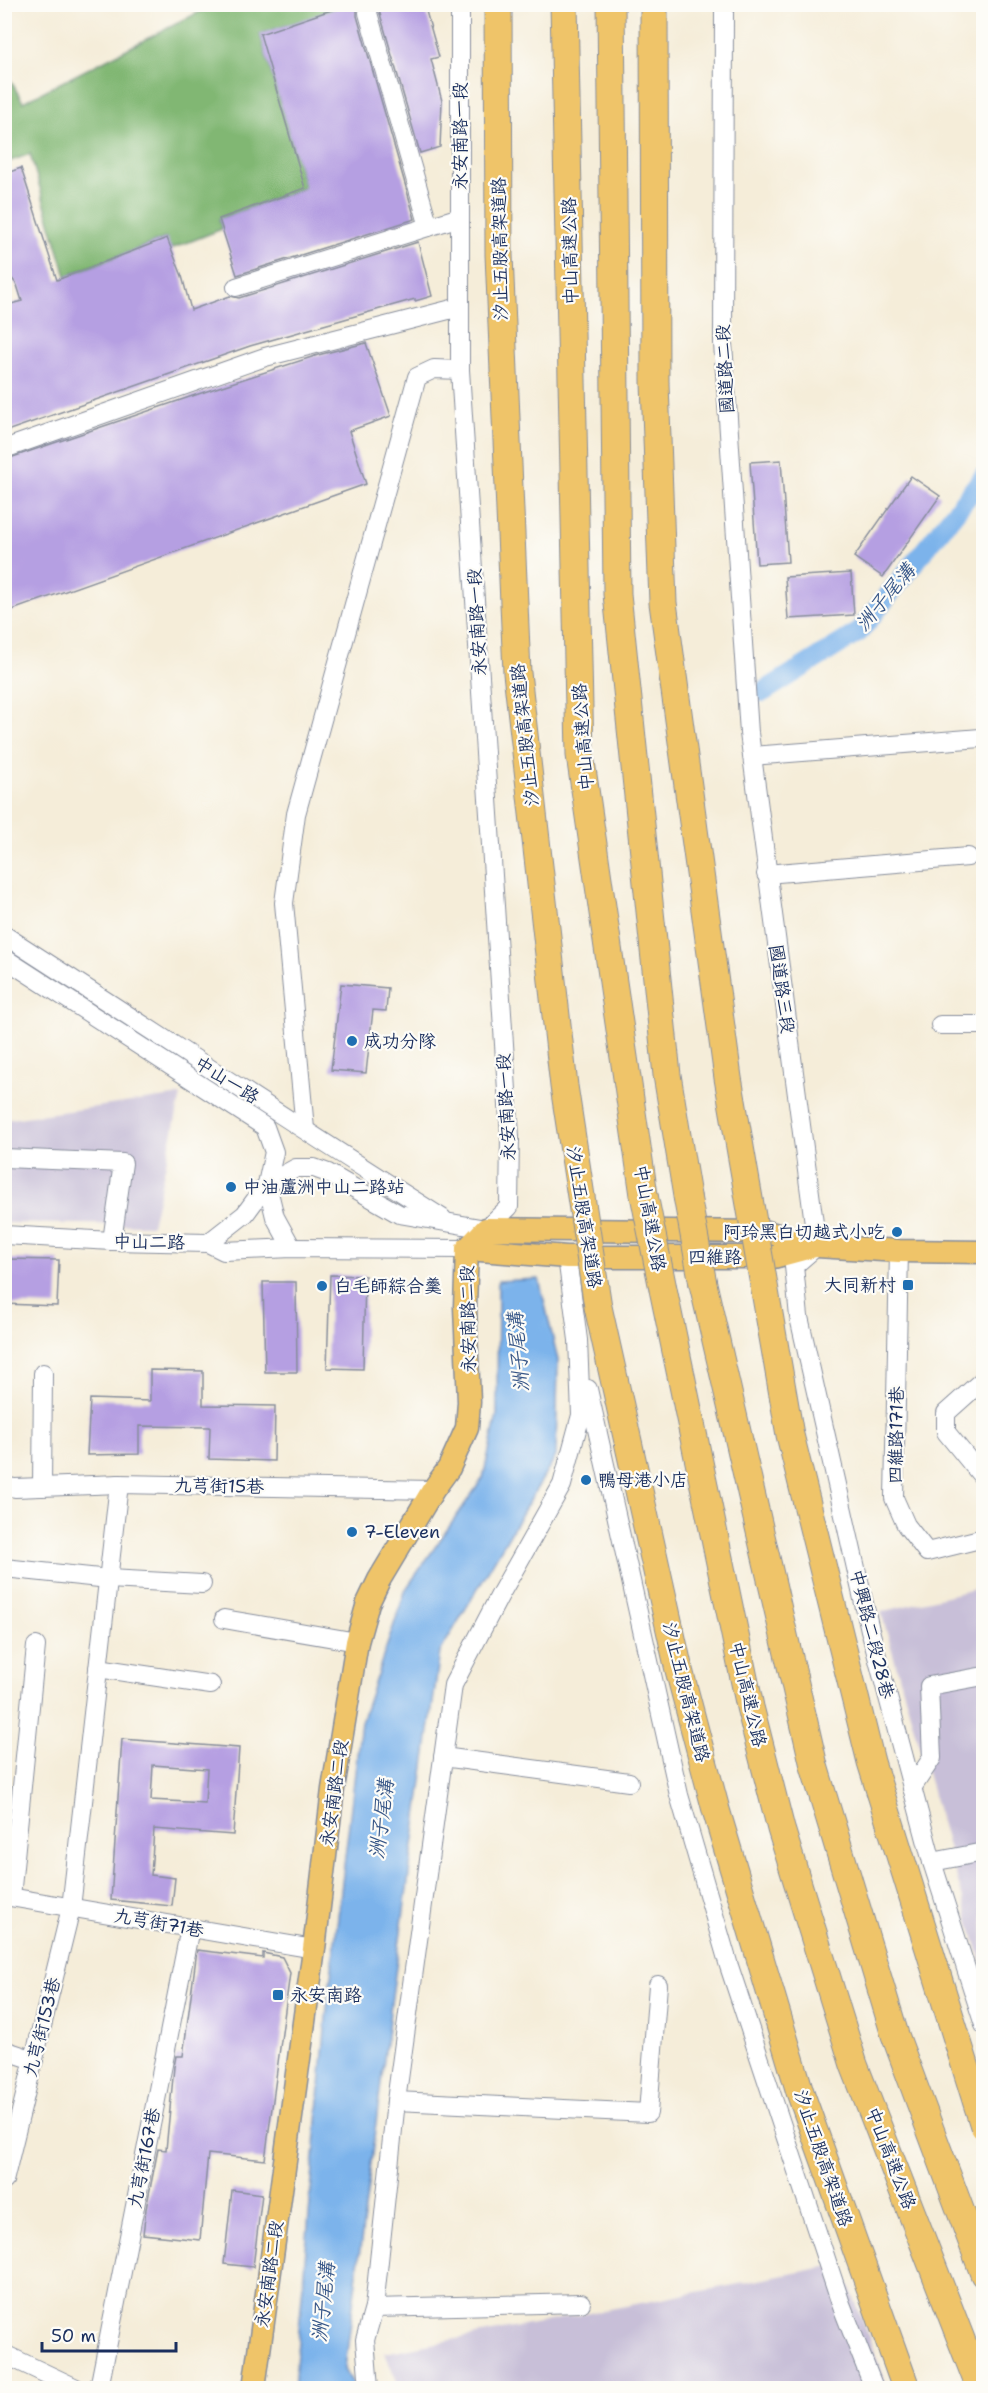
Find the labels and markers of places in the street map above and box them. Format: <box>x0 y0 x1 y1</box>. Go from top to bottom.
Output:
place label: 成功分隊 <box>364 1029 436 1053</box>
marker: 成功分隊 <box>345 1034 359 1048</box>
place label: 中油蘆洲中山二路站 <box>243 1175 405 1199</box>
marker: 中油蘆洲中山二路站 <box>224 1180 238 1194</box>
place label: 阿玲黑白切越式小吃 <box>723 1220 885 1244</box>
marker: 阿玲黑白切越式小吃 <box>890 1225 904 1239</box>
place label: 大同新村 <box>824 1273 896 1297</box>
place label: 白毛師綜合羹 <box>334 1274 442 1298</box>
marker: 大同新村 <box>901 1278 915 1292</box>
marker: 白毛師綜合羹 <box>315 1279 329 1293</box>
place label: 鴨母港小店 <box>598 1468 688 1492</box>
marker: 鴨母港小店 <box>579 1473 593 1487</box>
place label: 7-Eleven <box>364 1520 440 1544</box>
marker: 7-Eleven <box>345 1525 359 1539</box>
place label: 永安南路 <box>290 1983 362 2007</box>
marker: 永安南路 <box>271 1988 285 2002</box>

